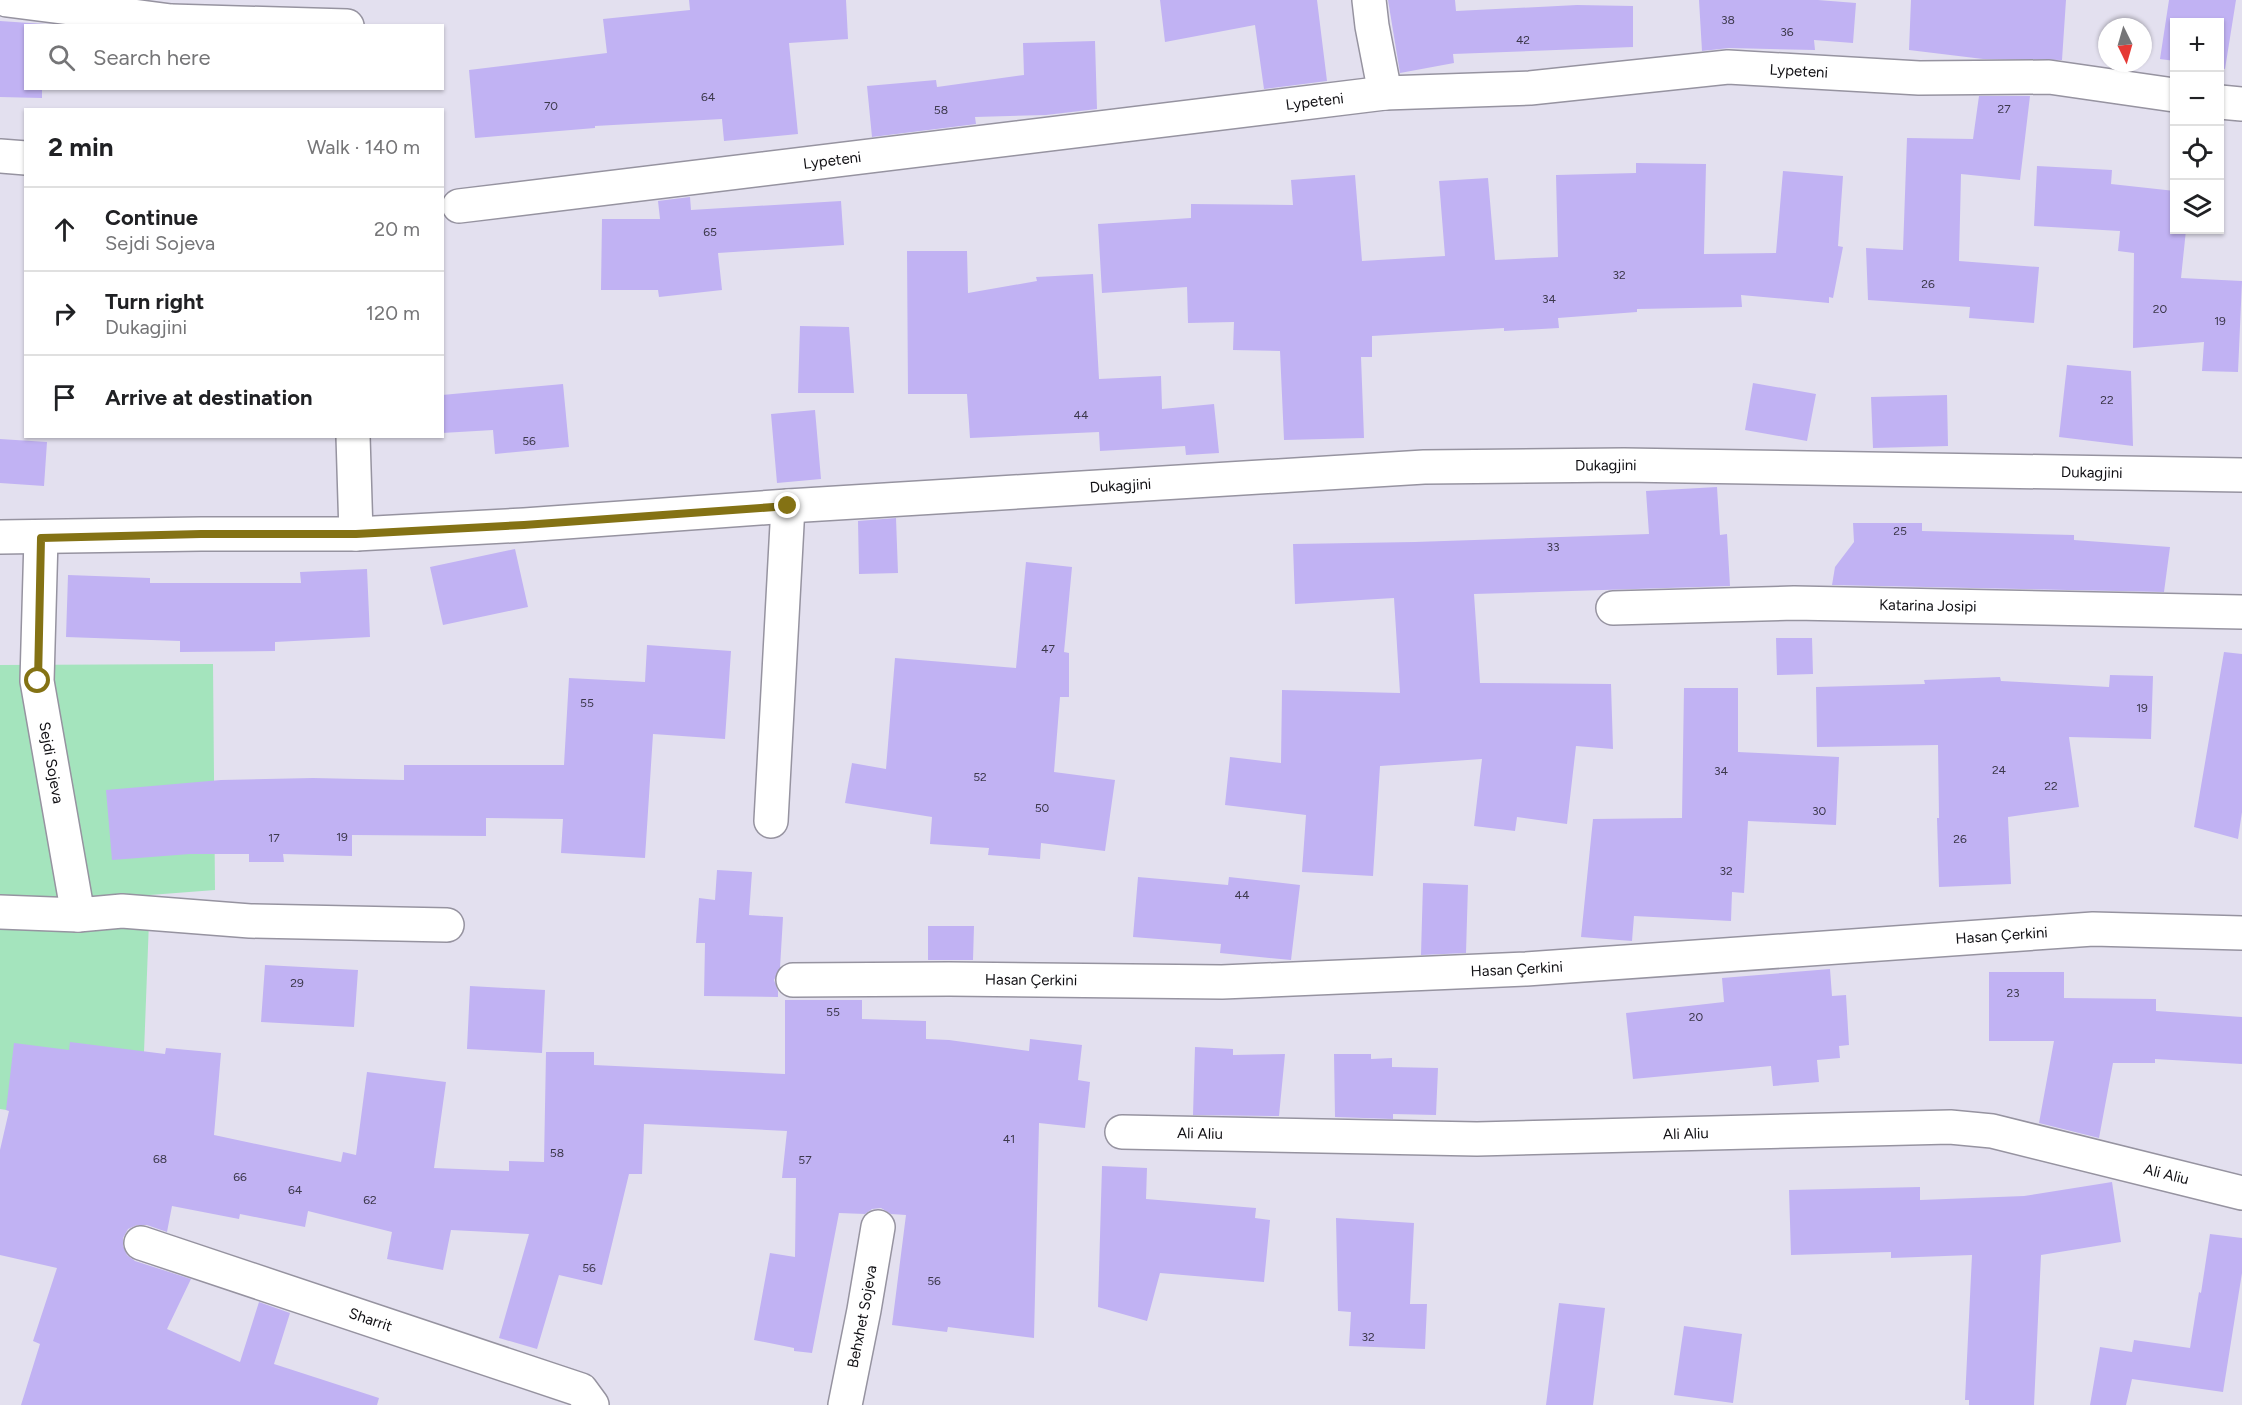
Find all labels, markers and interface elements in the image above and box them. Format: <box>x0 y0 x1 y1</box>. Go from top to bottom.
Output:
house number: 38 <box>1721 13 1735 27</box>
north arrow <box>2098 18 2152 72</box>
map controls <box>2170 18 2224 234</box>
button: + <box>2170 18 2224 72</box>
search box <box>24 24 444 90</box>
house number: 36 <box>1780 25 1794 39</box>
house number: 42 <box>1516 33 1530 47</box>
icon: search <box>45 41 78 74</box>
text: Search here <box>93 44 211 71</box>
street label: Lypeteni <box>1769 60 1828 82</box>
button: − <box>2170 72 2224 126</box>
street label: Lypeteni <box>1285 89 1345 114</box>
house number: 64 <box>701 90 716 104</box>
house number: 70 <box>544 99 558 113</box>
house number: 27 <box>1997 102 2011 116</box>
house number: 58 <box>934 103 948 117</box>
button: locate <box>2170 126 2224 180</box>
text: 2 min <box>48 131 114 163</box>
text: Walk · 140 m <box>307 135 420 159</box>
street label: Lypeteni <box>802 148 862 173</box>
button: layers <box>2170 180 2224 234</box>
text: Continue <box>105 204 198 231</box>
icon: ahead <box>48 213 81 246</box>
text: 20 m <box>374 217 420 241</box>
house number: 65 <box>703 225 717 239</box>
text: Sejdi Sojeva <box>105 231 215 255</box>
house number: 32 <box>1612 268 1626 282</box>
house number: 26 <box>1921 277 1935 291</box>
text: Turn right <box>105 288 204 315</box>
house number: 34 <box>1542 292 1557 306</box>
icon: right <box>48 297 81 330</box>
text: 120 m <box>366 301 420 325</box>
house number: 20 <box>2153 302 2168 316</box>
house number: 19 <box>2214 314 2226 328</box>
text: Dukagjini <box>105 315 187 339</box>
icon: arrive <box>48 381 81 414</box>
text: Arrive at destination <box>105 384 313 411</box>
house number: 22 <box>2100 393 2114 407</box>
house number: 44 <box>1074 408 1089 422</box>
house number: 56 <box>522 434 536 448</box>
street label: Dukagjini <box>1575 456 1637 474</box>
street label: Dukagjini <box>2061 463 2123 482</box>
street label: Dukagjini <box>1089 475 1152 496</box>
route end <box>774 492 800 518</box>
house number: 25 <box>1893 524 1907 538</box>
house number: 33 <box>1546 540 1560 554</box>
street label: Katarina Josipi <box>1879 596 1977 616</box>
house number: 47 <box>1041 642 1055 656</box>
route start <box>24 667 50 693</box>
house number: 55 <box>580 696 594 710</box>
house number: 19 <box>2136 701 2148 715</box>
street label: Sejdi Sojeva <box>35 720 67 805</box>
house number: 24 <box>1992 763 2007 777</box>
house number: 34 <box>1714 764 1729 778</box>
house number: 52 <box>973 770 987 784</box>
house number: 22 <box>2044 779 2058 793</box>
house number: 50 <box>1035 801 1050 815</box>
house number: 30 <box>1812 804 1826 818</box>
house number: 19 <box>336 830 348 844</box>
house number: 17 <box>268 831 280 845</box>
house number: 26 <box>1953 832 1967 846</box>
house number: 32 <box>1719 864 1733 878</box>
house number: 44 <box>1235 888 1250 902</box>
street label: Hasan Çerkini <box>1955 923 2048 948</box>
street label: Hasan Çerkini <box>1470 957 1563 980</box>
street label: Hasan Çerkini <box>985 970 1077 989</box>
house number: 29 <box>290 976 304 990</box>
house number: 23 <box>2006 986 2020 1000</box>
house number: 55 <box>826 1005 840 1019</box>
house number: 20 <box>1689 1010 1704 1024</box>
street label: Ali Aliu <box>1177 1124 1223 1143</box>
street label: Ali Aliu <box>1663 1124 1709 1143</box>
house number: 41 <box>1003 1132 1015 1146</box>
house number: 58 <box>550 1146 564 1160</box>
house number: 68 <box>153 1152 167 1166</box>
house number: 57 <box>798 1153 812 1167</box>
street label: Ali Aliu <box>2142 1160 2191 1189</box>
house number: 66 <box>233 1170 247 1184</box>
house number: 64 <box>288 1183 303 1197</box>
house number: 62 <box>363 1193 377 1207</box>
house number: 56 <box>582 1261 596 1275</box>
street label: Behxhet Sojeva <box>844 1264 880 1370</box>
house number: 56 <box>927 1274 941 1288</box>
street label: Sharrit <box>347 1304 395 1335</box>
house number: 32 <box>1361 1330 1375 1344</box>

